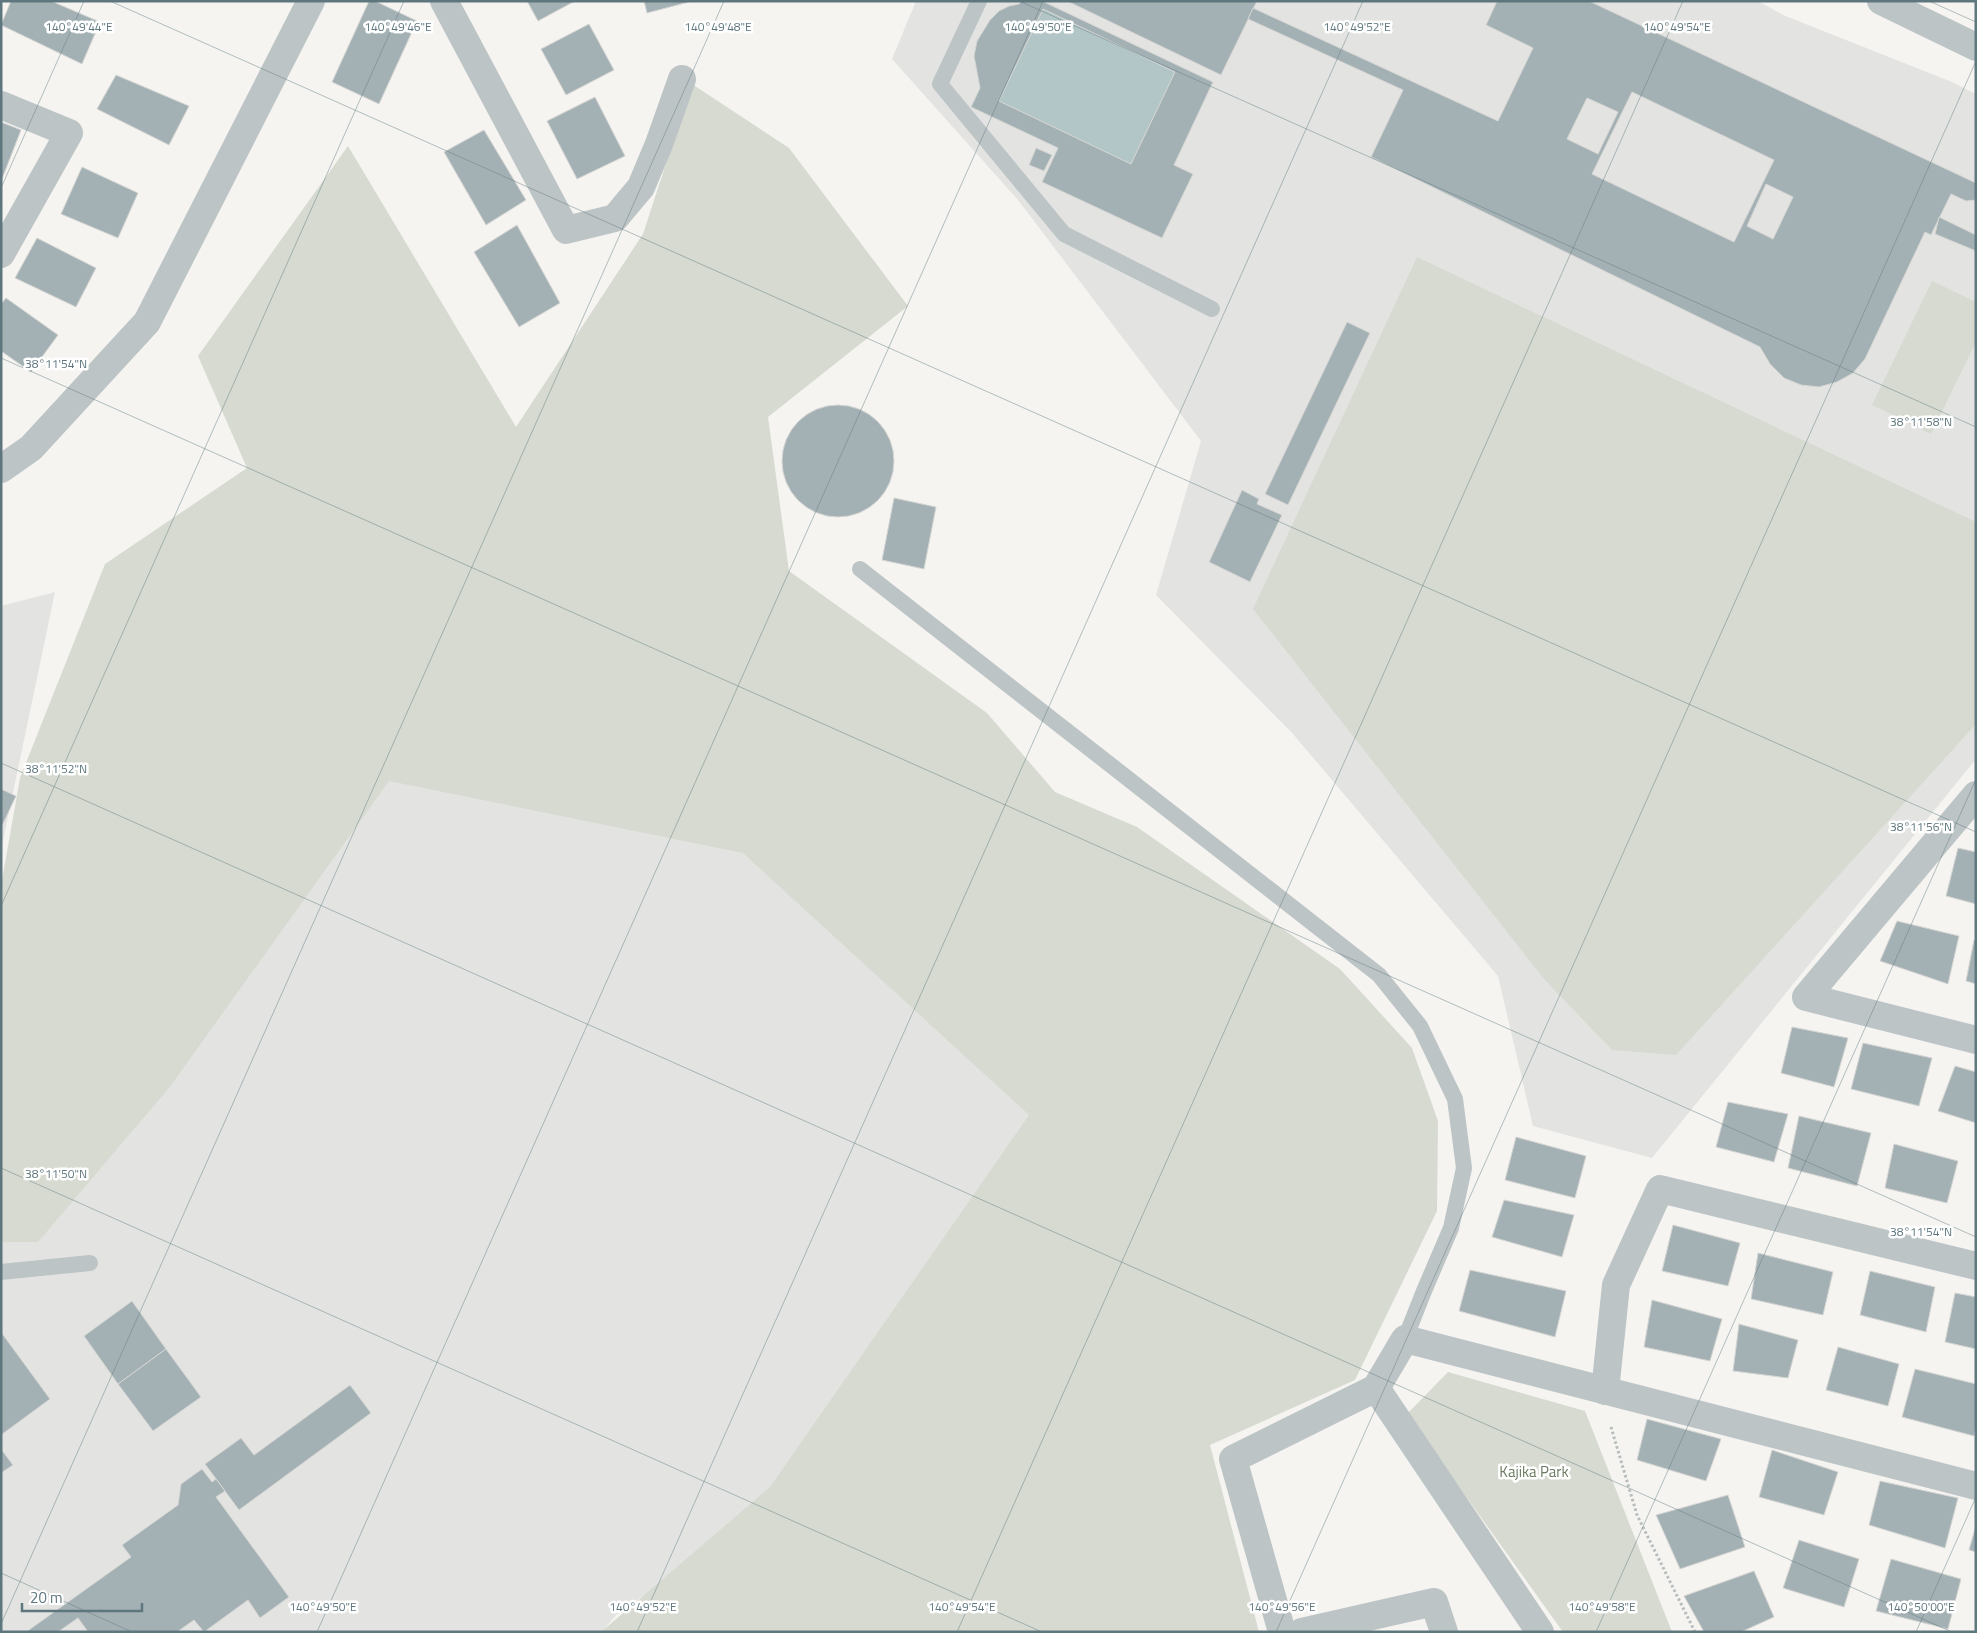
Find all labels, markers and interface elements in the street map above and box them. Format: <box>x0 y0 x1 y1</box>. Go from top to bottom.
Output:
text: 140°49'44"E <box>45 17 113 36</box>
text: 140°49'46"E <box>364 17 432 36</box>
text: 140°49'48"E <box>684 17 752 36</box>
text: 140°49'50"E <box>1004 17 1072 36</box>
text: 140°49'52"E <box>1323 17 1391 36</box>
text: 140°49'54"E <box>1643 17 1711 36</box>
text: 38°11'54"N <box>25 354 87 373</box>
text: 38°11'58"N <box>1890 412 1952 431</box>
text: 38°11'52"N <box>25 759 87 778</box>
text: 38°11'56"N <box>1890 817 1952 836</box>
text: 38°11'50"N <box>25 1164 87 1183</box>
text: 38°11'54"N <box>1890 1222 1952 1241</box>
park label: Kajika Park <box>1499 1460 1569 1483</box>
scale bar <box>22 1580 142 1612</box>
text: 20 m <box>30 1586 63 1609</box>
text: 140°49'50"E <box>289 1597 357 1616</box>
text: 140°49'52"E <box>609 1597 677 1616</box>
text: 140°49'54"E <box>928 1597 996 1616</box>
text: 140°49'56"E <box>1248 1597 1316 1616</box>
text: 140°49'58"E <box>1568 1597 1636 1616</box>
text: 140°50'00"E <box>1887 1597 1955 1616</box>

